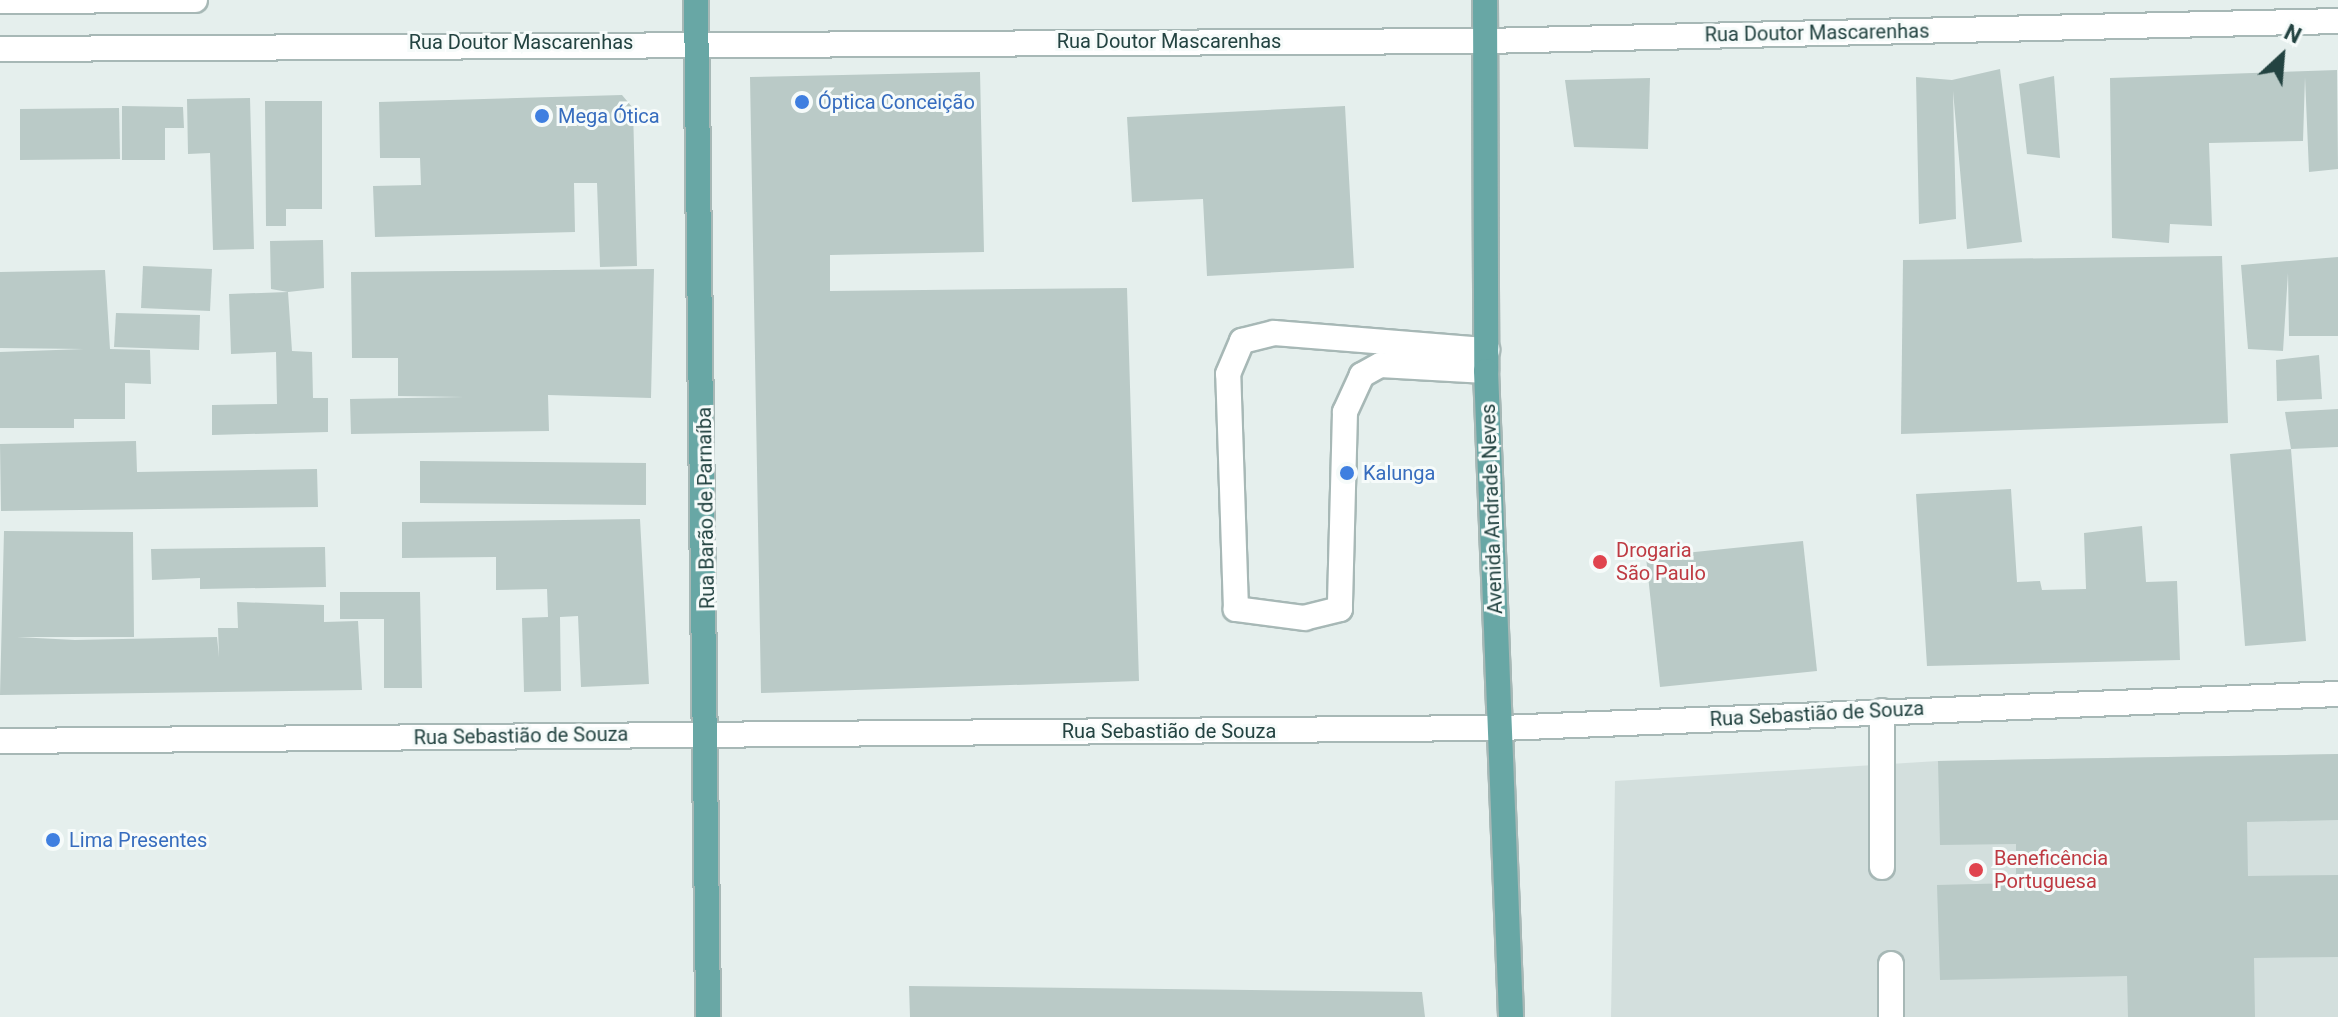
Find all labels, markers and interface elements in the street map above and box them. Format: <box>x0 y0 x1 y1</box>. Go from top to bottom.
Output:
north arrow <box>2242 16 2322 96</box>
street label: Rua Doutor Mascarenhas <box>1704 19 1930 47</box>
text: N <box>2280 19 2305 49</box>
street label: Rua Doutor Mascarenhas <box>1057 29 1281 53</box>
street label: Rua Doutor Mascarenhas <box>409 30 633 54</box>
place label: Óptica Conceição <box>818 90 975 114</box>
marker: Óptica Conceição <box>793 93 811 111</box>
place label: Mega Ótica <box>558 104 660 128</box>
marker: Mega Ótica <box>533 107 551 125</box>
street label: Avenida Andrade Neves <box>1476 403 1508 615</box>
street label: Rua Barão de Parnaíba <box>692 407 720 609</box>
place label: Kalunga <box>1363 461 1435 485</box>
marker: Kalunga <box>1338 464 1356 482</box>
place label: Drogaria São Paulo <box>1616 538 1706 585</box>
marker: Drogaria São Paulo <box>1591 553 1609 571</box>
street label: Rua Sebastião de Souza <box>1709 696 1925 732</box>
street label: Rua Sebastião de Souza <box>1062 719 1276 743</box>
street label: Rua Sebastião de Souza <box>413 722 629 750</box>
place label: Lima Presentes <box>69 828 207 852</box>
marker: Lima Presentes <box>44 831 62 849</box>
place label: Beneficência Portuguesa <box>1994 846 2108 893</box>
marker: Beneficência Portuguesa <box>1965 859 1987 881</box>

